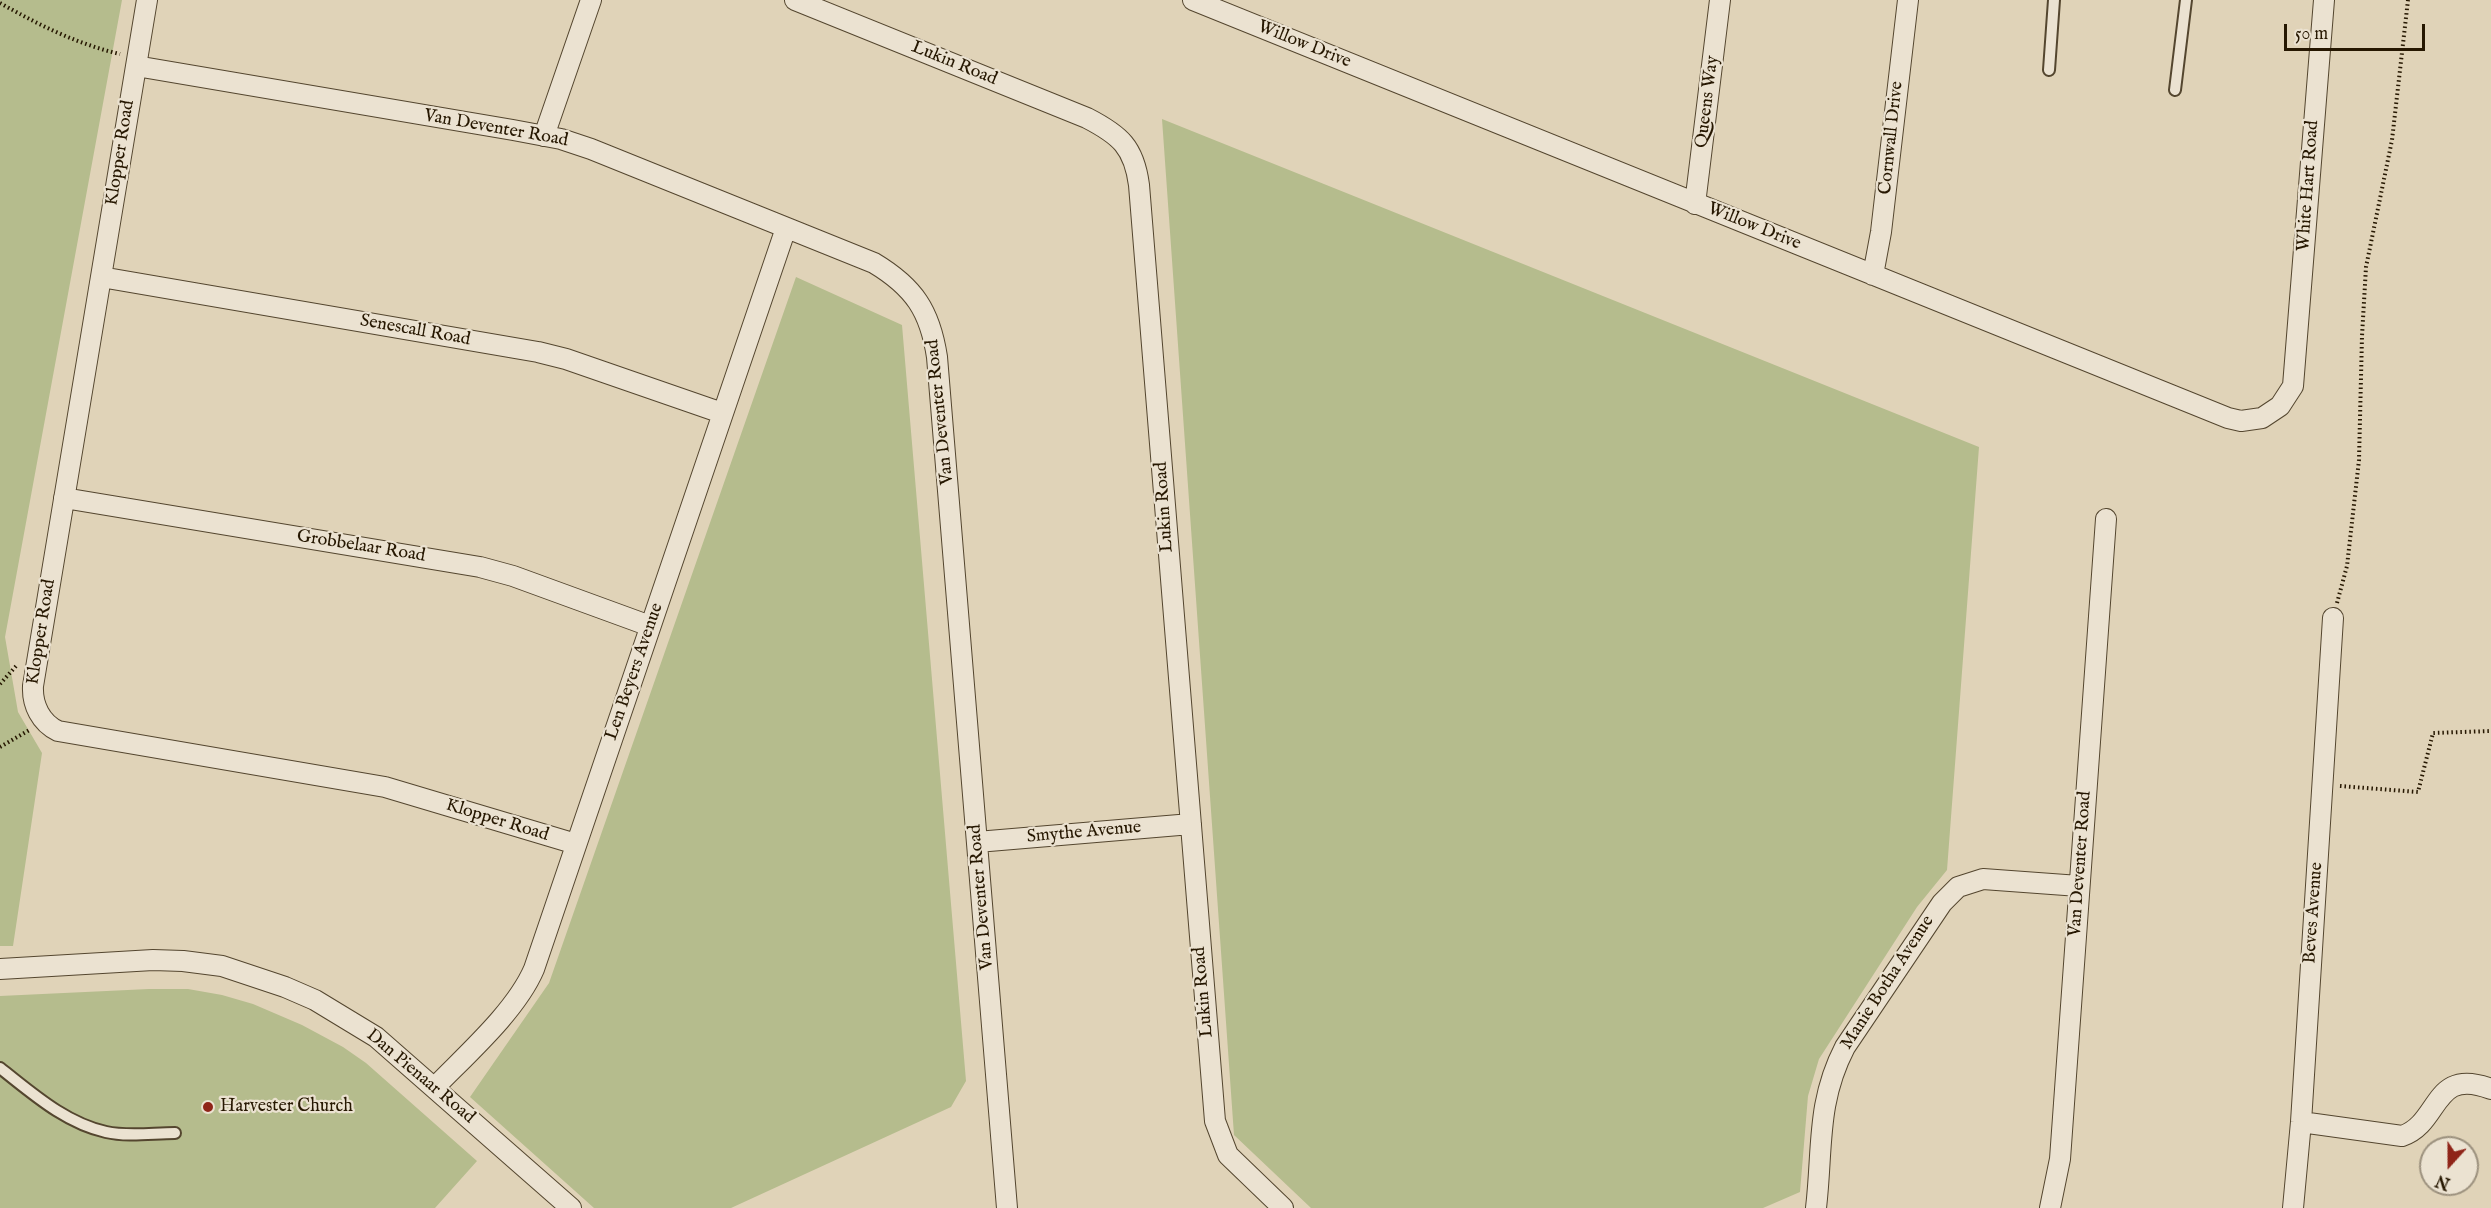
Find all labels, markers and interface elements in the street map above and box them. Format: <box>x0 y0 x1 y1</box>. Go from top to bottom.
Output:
scale bar <box>2287 12 2428 50</box>
street label: Willow Drive <box>1254 16 1354 74</box>
text: 50 m <box>2295 23 2328 46</box>
street label: Lukin Road <box>908 37 1000 91</box>
street label: Queens Way <box>1692 55 1724 149</box>
street label: Cornwall Drive <box>1875 80 1909 196</box>
street label: Klopper Road <box>102 99 140 207</box>
street label: Van Deventer Road <box>422 106 570 152</box>
street label: White Hart Road <box>2294 120 2324 252</box>
street label: Willow Drive <box>1704 198 1804 256</box>
street label: Senescall Road <box>358 311 472 351</box>
street label: Van Deventer Road <box>923 338 959 486</box>
street label: Lukin Road <box>1151 461 1179 553</box>
street label: Grobbelaar Road <box>295 526 427 568</box>
street label: Klopper Road <box>23 578 61 686</box>
street label: Len Beyers Avenue <box>601 601 669 743</box>
street label: Van Deventer Road <box>2065 790 2097 938</box>
street label: Klopper Road <box>443 795 551 847</box>
street label: Smythe Avenue <box>1026 817 1142 849</box>
street label: Van Deventer Road <box>965 823 999 971</box>
street label: Beves Avenue <box>2300 862 2328 964</box>
street label: Manie Botha Avenue <box>1837 912 1939 1054</box>
street label: Lukin Road <box>1189 946 1219 1038</box>
street label: Dan Pienaar Road <box>361 1025 479 1129</box>
place label: Harvester Church <box>220 1096 353 1118</box>
marker: Harvester Church <box>201 1100 215 1114</box>
north arrow <box>2419 1136 2479 1196</box>
text: N <box>2433 1169 2453 1193</box>

